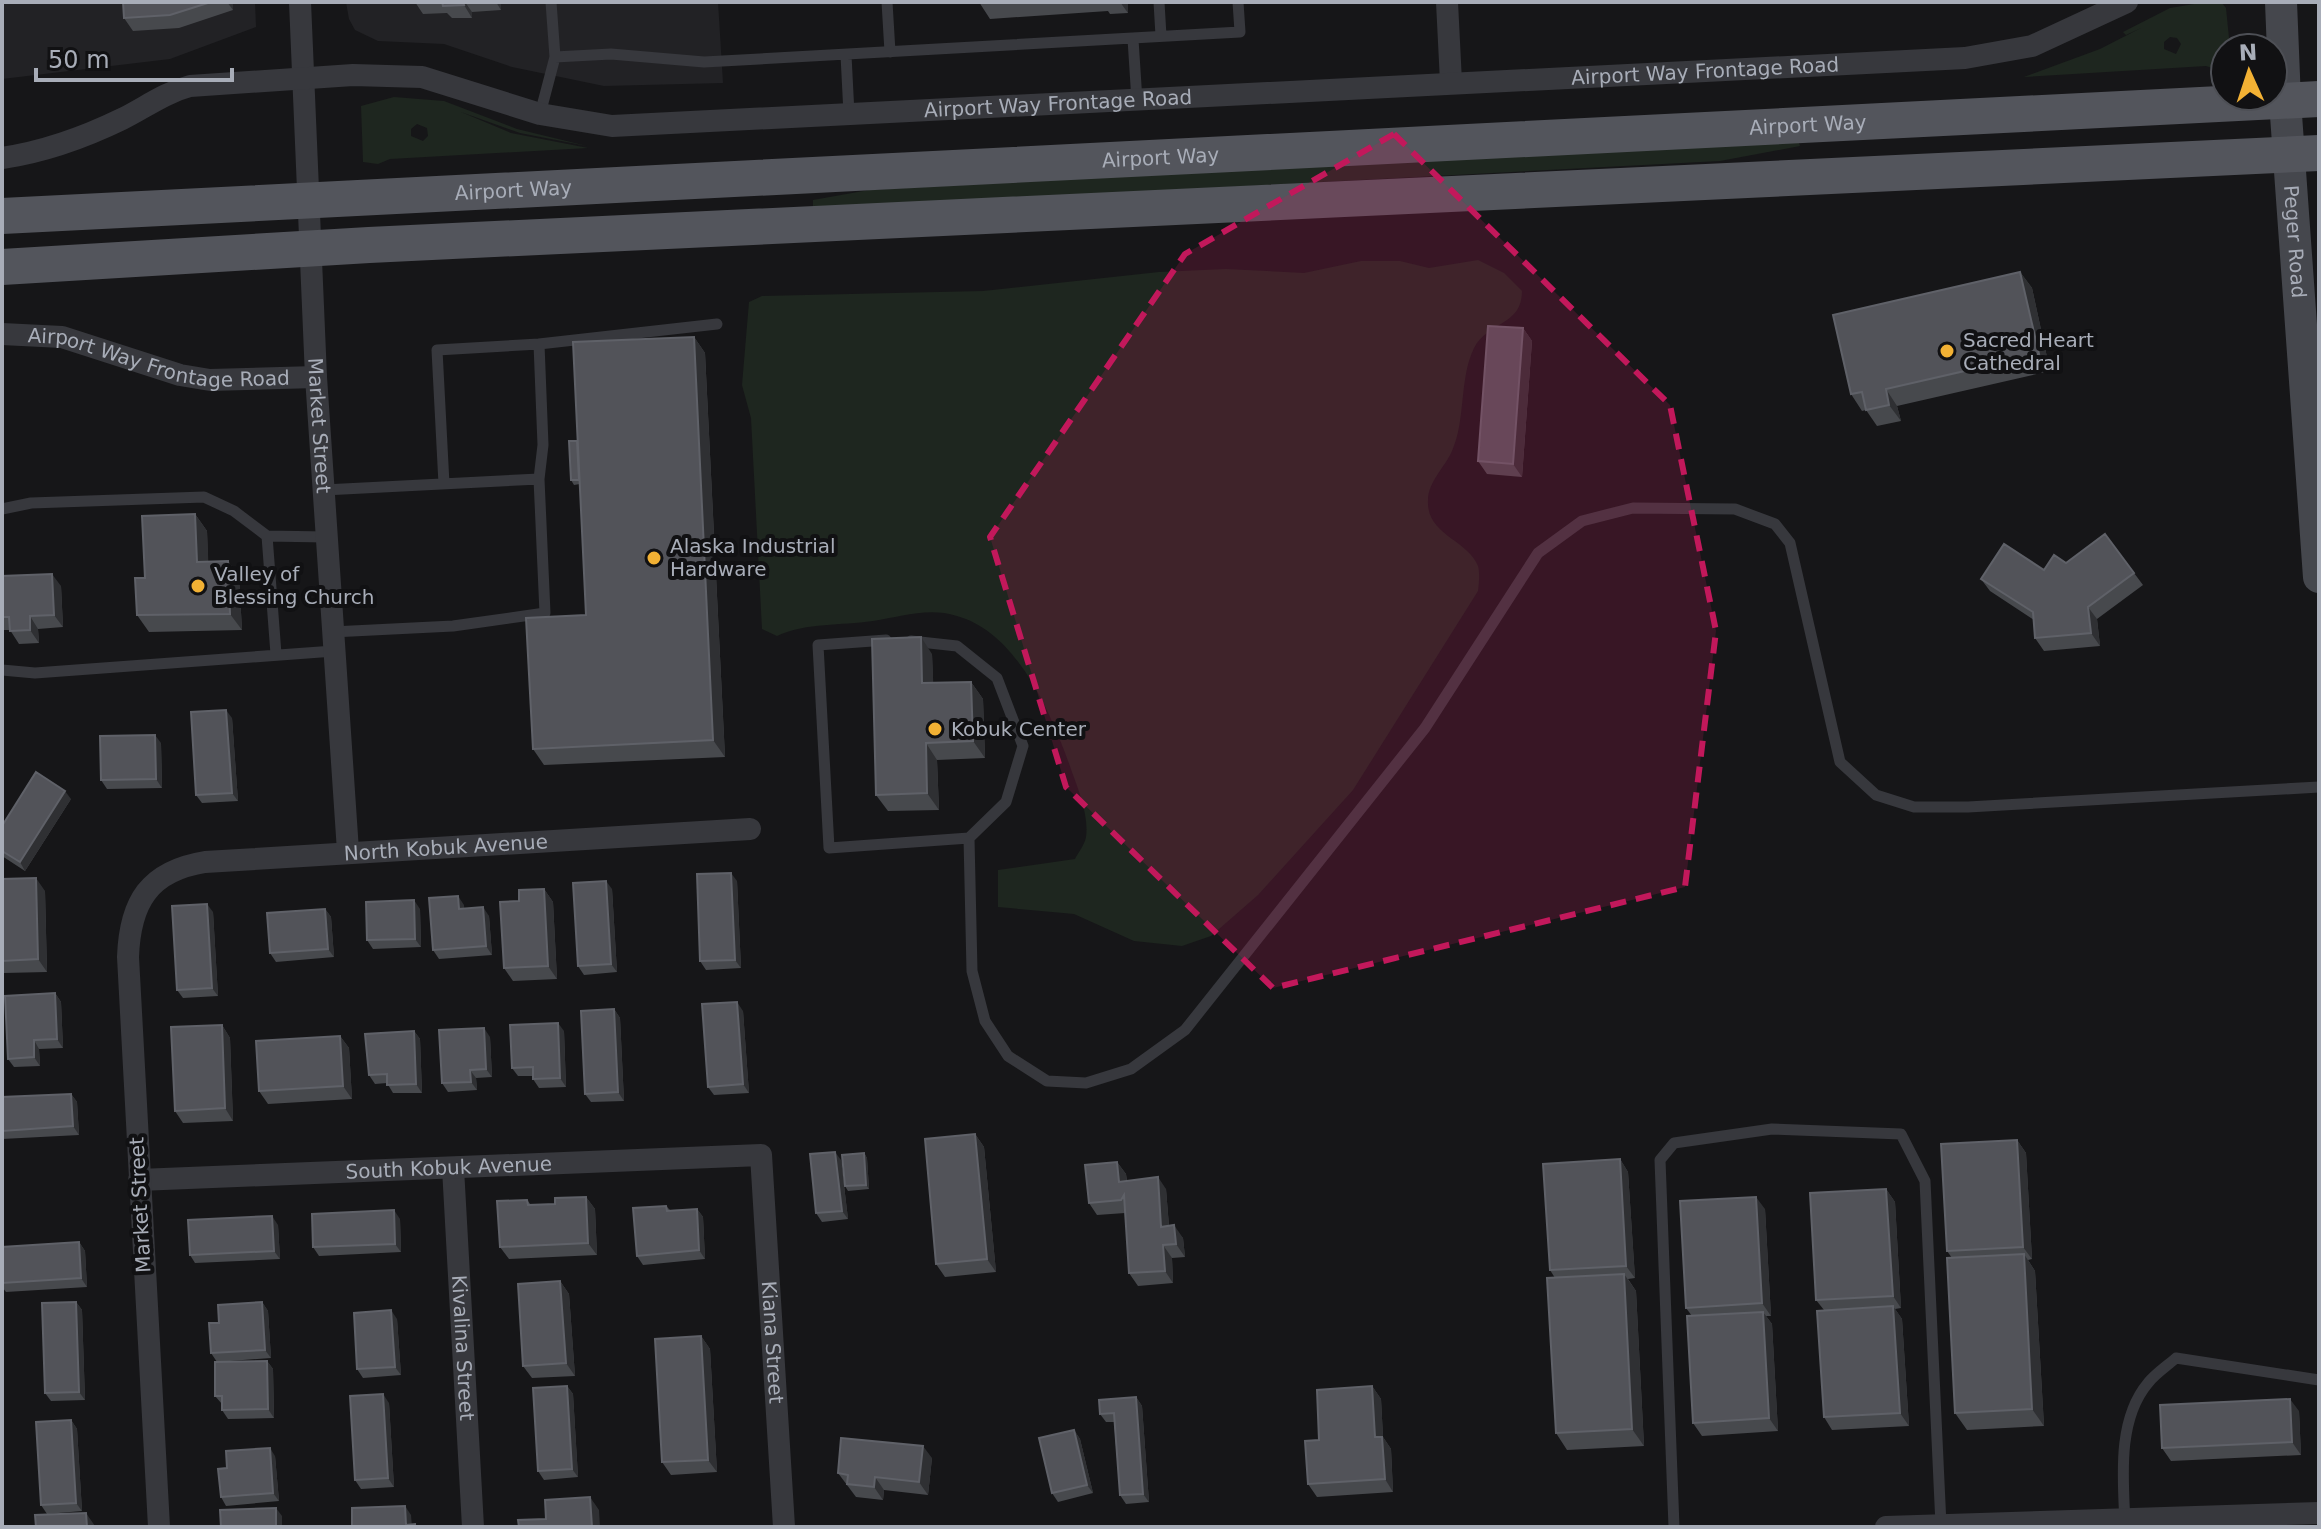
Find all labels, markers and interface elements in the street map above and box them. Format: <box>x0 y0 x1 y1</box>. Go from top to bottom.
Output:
scale bar <box>36 32 232 82</box>
north arrow <box>2209 32 2289 112</box>
text: N <box>2238 40 2258 65</box>
text: 50 m <box>48 46 110 74</box>
street label: Airport Way Frontage Road <box>1571 52 1840 90</box>
street label: Airport Way Frontage Road <box>923 85 1193 122</box>
street label: Airport Way <box>1748 110 1867 140</box>
street label: Airport Way <box>1101 143 1220 172</box>
street label: Airport Way <box>454 175 573 205</box>
street label: Peger Road <box>2279 184 2311 299</box>
street label: Airport Way Frontage Road <box>27 323 290 392</box>
place label: Sacred Heart Cathedral <box>1963 328 2094 375</box>
marker: Sacred Heart Cathedral <box>1938 342 1956 360</box>
street label: Market Street <box>303 357 336 494</box>
place label: Alaska Industrial Hardware <box>670 534 836 581</box>
marker: Alaska Industrial Hardware <box>645 549 663 567</box>
place label: Valley of Blessing Church <box>214 562 374 609</box>
marker: Valley of Blessing Church <box>189 577 207 595</box>
place label: Kobuk Center <box>951 717 1087 741</box>
marker: Kobuk Center <box>926 720 944 738</box>
street label: North Kobuk Avenue <box>343 829 548 866</box>
street label: Market Street <box>124 1136 156 1273</box>
street label: South Kobuk Avenue <box>345 1151 552 1184</box>
street label: Kivalina Street <box>447 1274 479 1421</box>
street label: Kiana Street <box>757 1280 788 1404</box>

